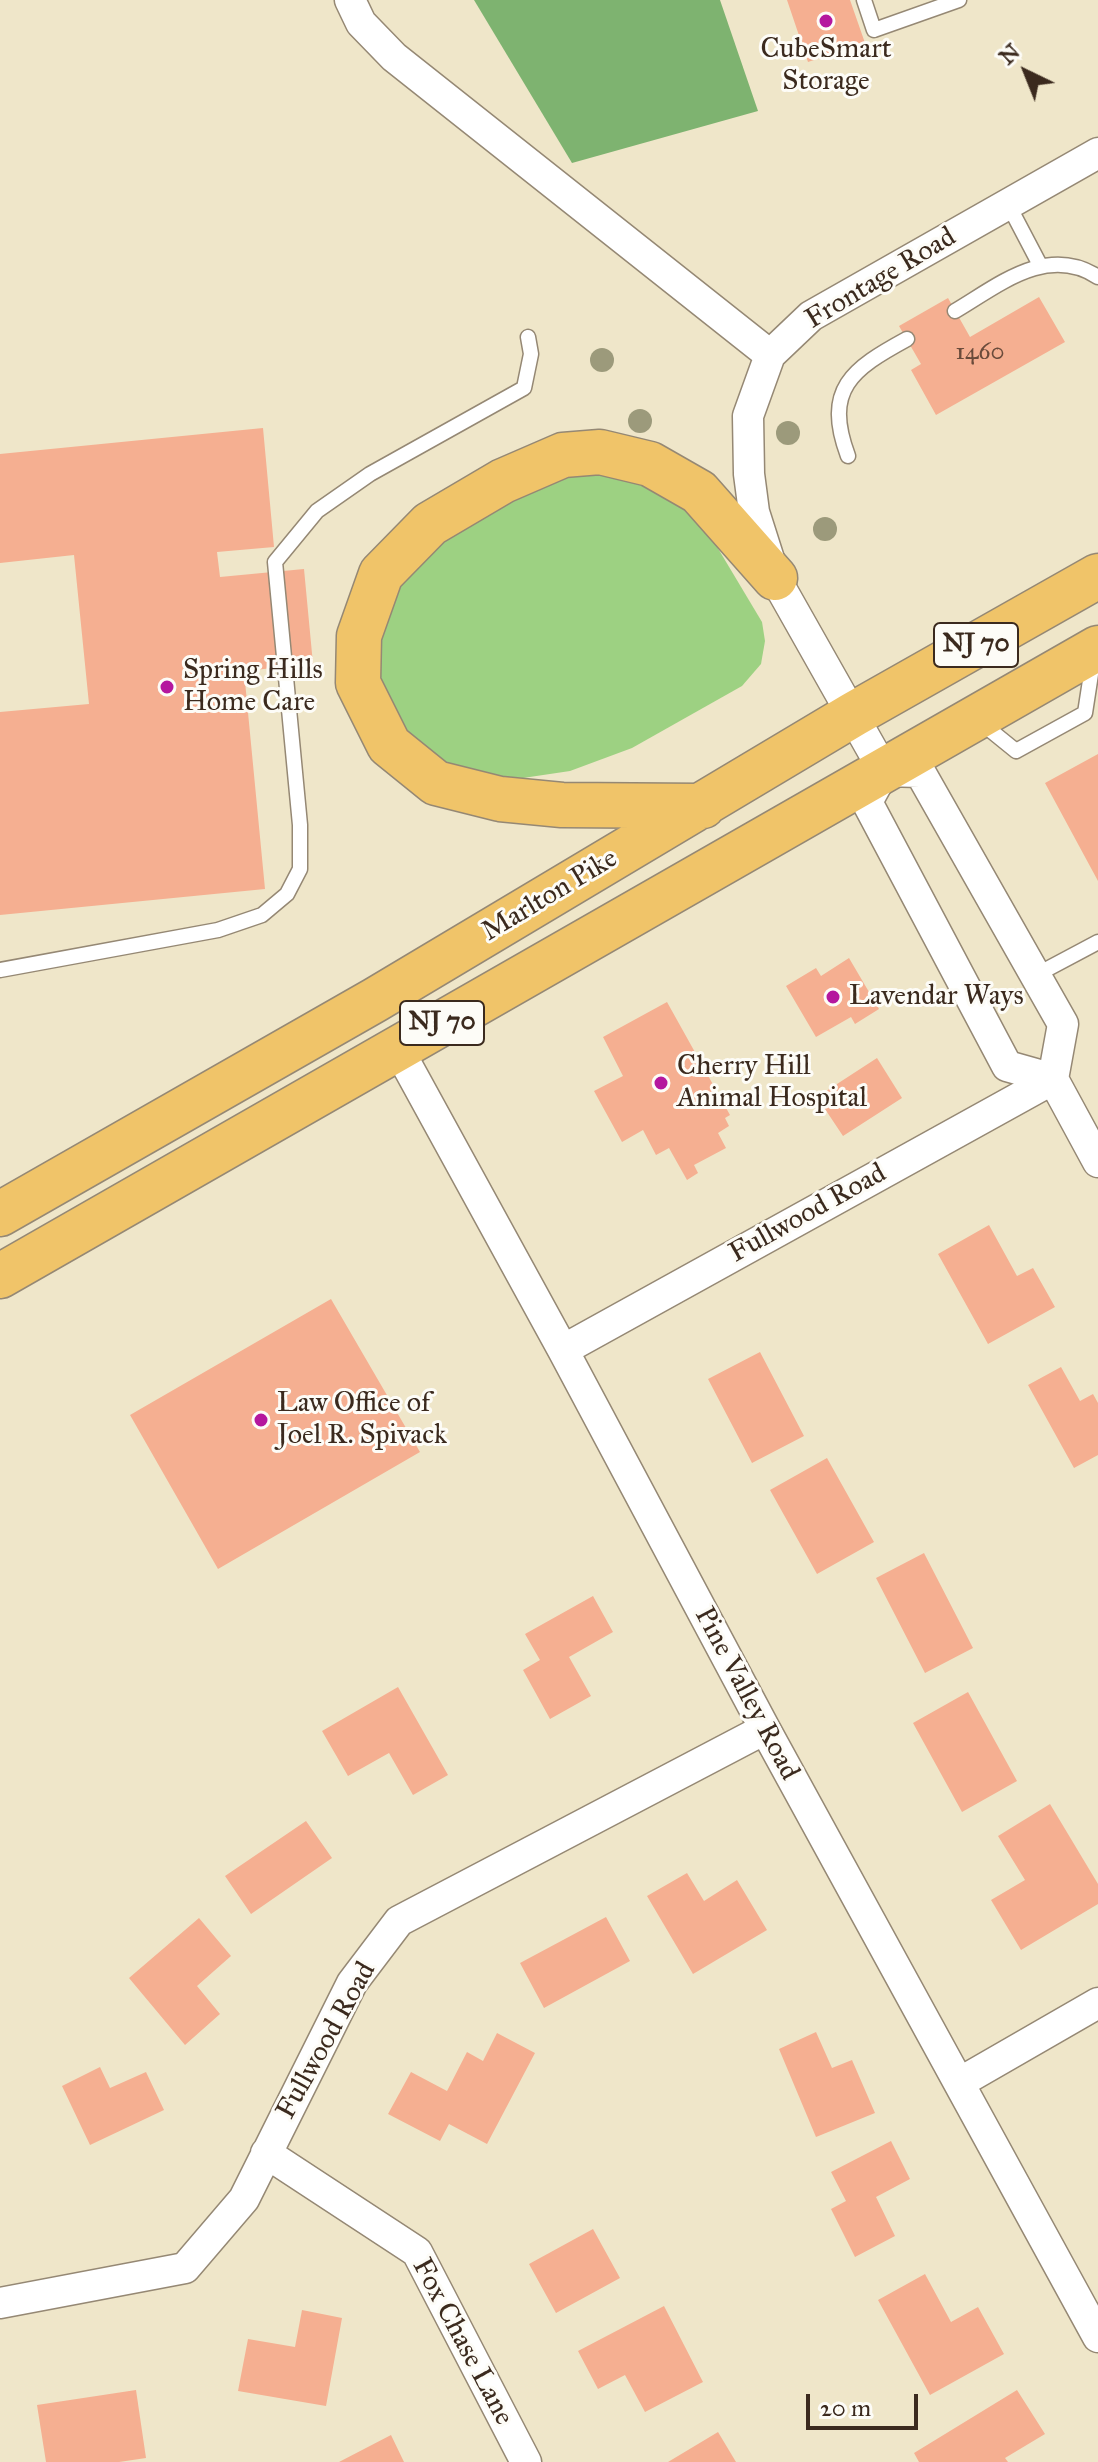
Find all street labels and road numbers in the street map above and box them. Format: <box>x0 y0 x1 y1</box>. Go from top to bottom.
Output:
street label: Frontage Road <box>800 221 962 337</box>
road number: NJ 70 <box>934 623 1018 667</box>
street label: Marlton Pike <box>476 842 624 950</box>
road number: NJ 70 <box>400 1001 484 1045</box>
street label: Fullwood Road <box>724 1157 892 1271</box>
street label: Pine Valley Road <box>686 1602 806 1786</box>
street label: Fullwood Road <box>270 1957 384 2125</box>
street label: Fox Chase Lane <box>404 2253 520 2431</box>

